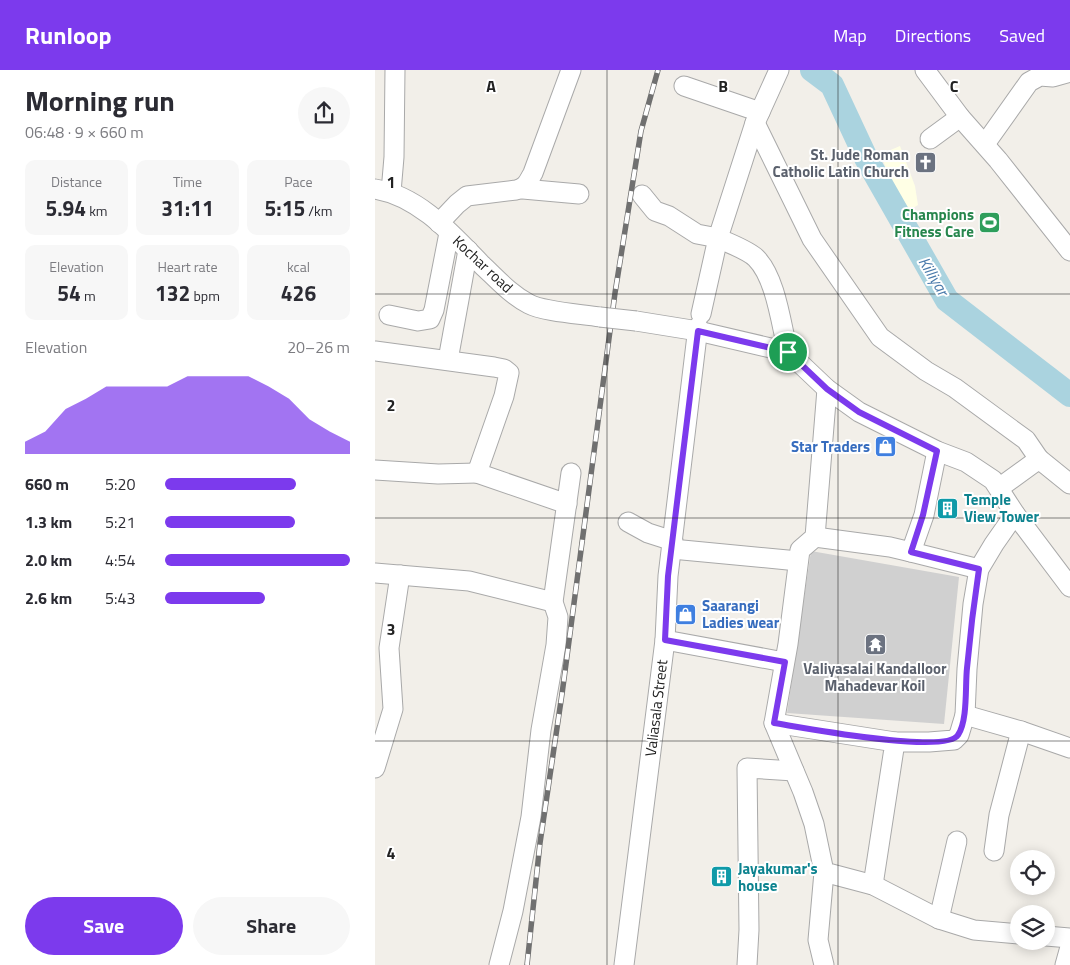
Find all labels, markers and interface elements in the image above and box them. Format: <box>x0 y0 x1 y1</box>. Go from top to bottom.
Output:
text: Runloop <box>25 17 112 53</box>
text: Map <box>833 22 867 49</box>
text: Directions <box>895 22 971 49</box>
text: Saved <box>999 22 1045 49</box>
text: A <box>486 74 496 98</box>
text: B <box>718 74 728 98</box>
text: C <box>950 74 959 98</box>
text: Morning run <box>25 79 175 122</box>
button: share <box>298 87 350 139</box>
text: 06:48 · 9 × 660 m <box>25 120 144 144</box>
place label: St. Jude Roman Catholic Latin Church <box>773 143 909 183</box>
church icon: St. Jude Roman Catholic Latin Church <box>913 151 937 175</box>
text: 1 <box>387 170 395 194</box>
text: Distance <box>51 171 102 192</box>
text: Time <box>173 171 202 192</box>
text: Pace <box>284 171 313 192</box>
text: 5.94 <box>45 192 86 224</box>
text: 31:11 <box>161 192 214 224</box>
text: 5:15 <box>265 192 305 224</box>
text: km <box>86 200 108 221</box>
text: /km <box>305 200 332 221</box>
place label: Champions Fitness Care <box>894 203 974 243</box>
sports icon: Champions Fitness Care <box>978 211 1002 235</box>
street label: Kochar road <box>448 230 518 298</box>
water label: Killiyar <box>913 252 956 302</box>
text: Elevation <box>49 256 104 277</box>
text: Heart rate <box>157 256 218 277</box>
text: kcal <box>287 256 310 277</box>
text: 54 <box>57 277 81 309</box>
text: 132 <box>155 277 190 309</box>
text: 426 <box>281 277 316 309</box>
text: m <box>81 285 96 306</box>
text: bpm <box>190 285 220 306</box>
pin <box>767 331 809 373</box>
text: Elevation <box>25 335 87 359</box>
text: 20–26 m <box>287 335 350 359</box>
icon: arrive <box>774 338 802 366</box>
text: 2 <box>387 393 395 417</box>
shop icon: Star Traders <box>874 434 898 458</box>
place label: Star Traders <box>791 435 870 458</box>
text: 660 m <box>25 472 69 496</box>
text: 5:20 <box>105 472 135 496</box>
place label: Temple View Tower <box>964 488 1040 528</box>
building icon: Temple View Tower <box>936 496 960 520</box>
text: 1.3 km <box>25 510 72 534</box>
text: 5:21 <box>105 510 135 534</box>
text: 2.0 km <box>25 548 72 572</box>
text: 4:54 <box>105 548 135 572</box>
text: 2.6 km <box>25 586 72 610</box>
text: 5:43 <box>105 586 135 610</box>
place label: Saarangi Ladies wear <box>702 594 780 634</box>
shop icon: Saarangi Ladies wear <box>674 602 698 626</box>
text: 3 <box>387 617 395 641</box>
temple icon: Valiyasalai Kandalloor Mahadevar Koil <box>863 633 887 657</box>
street label: Valiasala Street <box>639 657 673 758</box>
place label: Valiyasalai Kandalloor Mahadevar Koil <box>803 657 947 697</box>
text: 4 <box>387 841 396 865</box>
map controls <box>1010 850 1055 950</box>
button: locate <box>1010 850 1055 895</box>
place label: Jayakumar's house <box>738 857 818 897</box>
building icon: Jayakumar's house <box>710 865 734 889</box>
button: Save <box>25 897 183 955</box>
button: Share <box>193 897 350 955</box>
button: layers <box>1010 905 1055 950</box>

